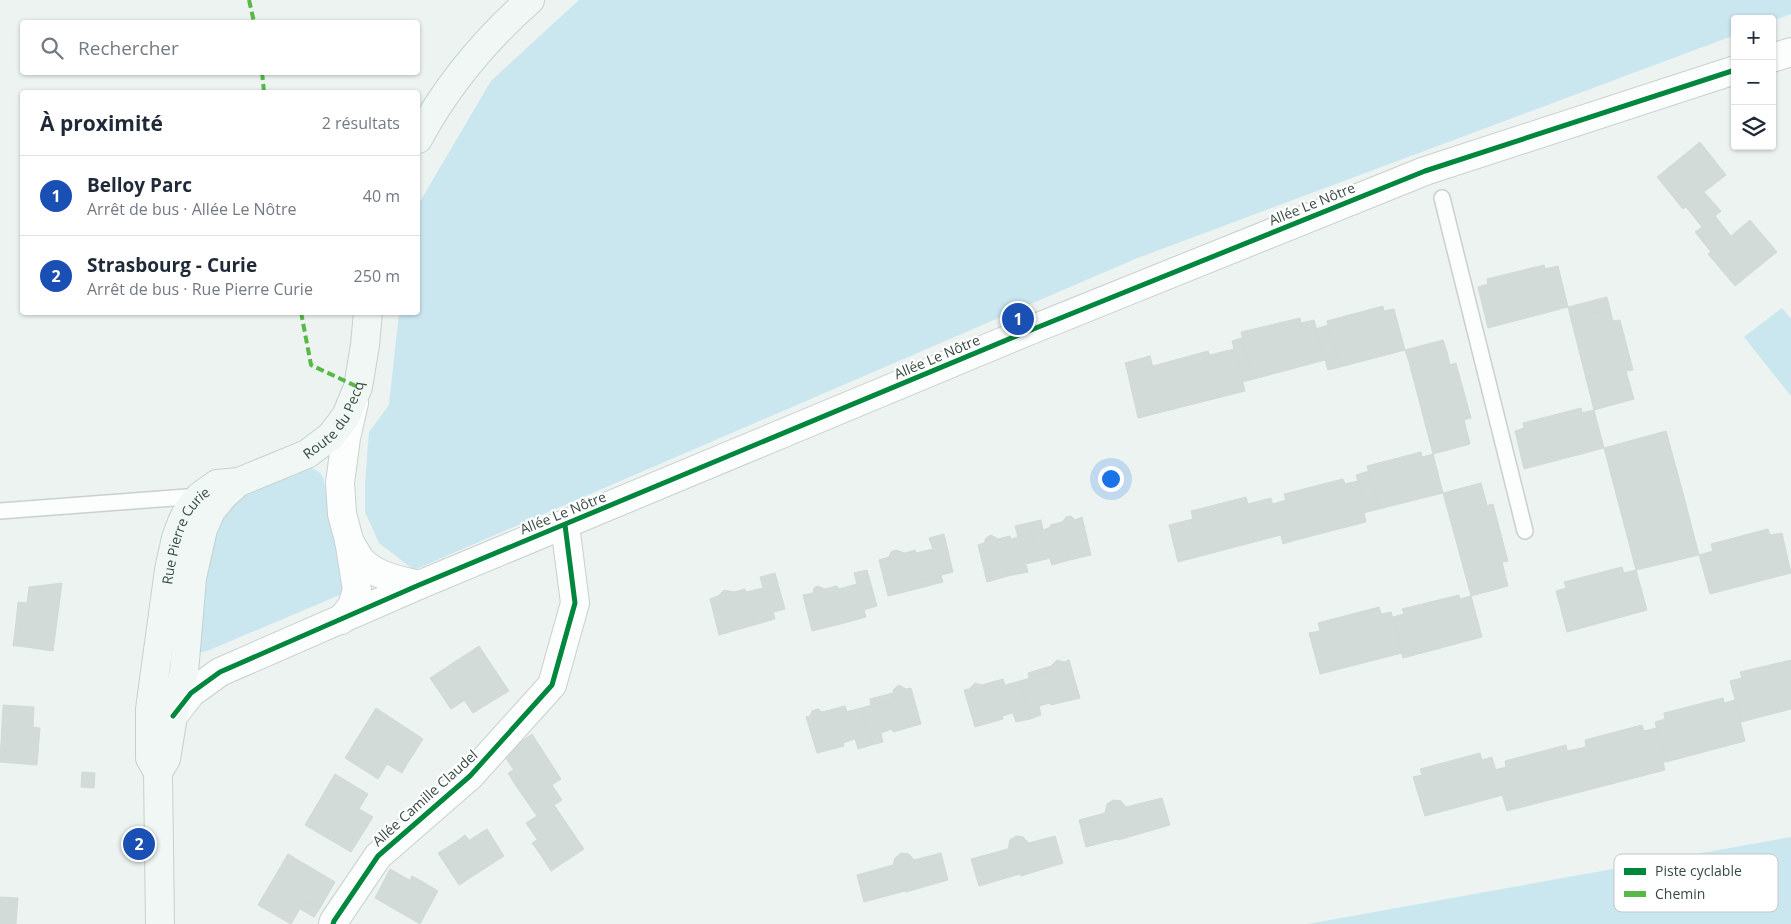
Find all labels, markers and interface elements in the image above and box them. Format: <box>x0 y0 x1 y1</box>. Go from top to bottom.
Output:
map controls <box>1731 15 1776 150</box>
button: + <box>1731 15 1776 60</box>
search box <box>20 20 420 75</box>
icon: search <box>38 34 66 62</box>
text: Rechercher <box>78 35 179 61</box>
button: − <box>1731 60 1776 105</box>
button: layers <box>1731 105 1776 150</box>
text: À proximité <box>40 109 163 137</box>
text: 2 résultats <box>322 112 400 134</box>
text: Belloy Parc <box>87 172 192 198</box>
street label: Allée Le Nôtre <box>1266 178 1358 230</box>
text: 1 <box>51 185 61 207</box>
text: 40 m <box>363 185 400 207</box>
text: Arrêt de bus · Allée Le Nôtre <box>87 198 296 220</box>
text: Strasbourg - Curie <box>87 252 257 278</box>
text: 2 <box>51 265 61 287</box>
text: 250 m <box>354 265 400 287</box>
text: Arrêt de bus · Rue Pierre Curie <box>87 278 313 300</box>
pin: 1 <box>1002 300 1034 338</box>
street label: Allée Le Nôtre <box>891 330 983 383</box>
street label: Route du Pecq <box>299 380 368 463</box>
your location <box>1098 466 1124 492</box>
street label: Rue Pierre Curie <box>157 482 213 586</box>
street label: Allée Le Nôtre <box>517 487 609 539</box>
street label: Allée Camille Claudel <box>368 745 481 850</box>
pin: 2 <box>123 825 155 863</box>
legend <box>1614 854 1778 912</box>
text: Piste cyclable <box>1655 861 1742 880</box>
text: Chemin <box>1655 884 1705 903</box>

